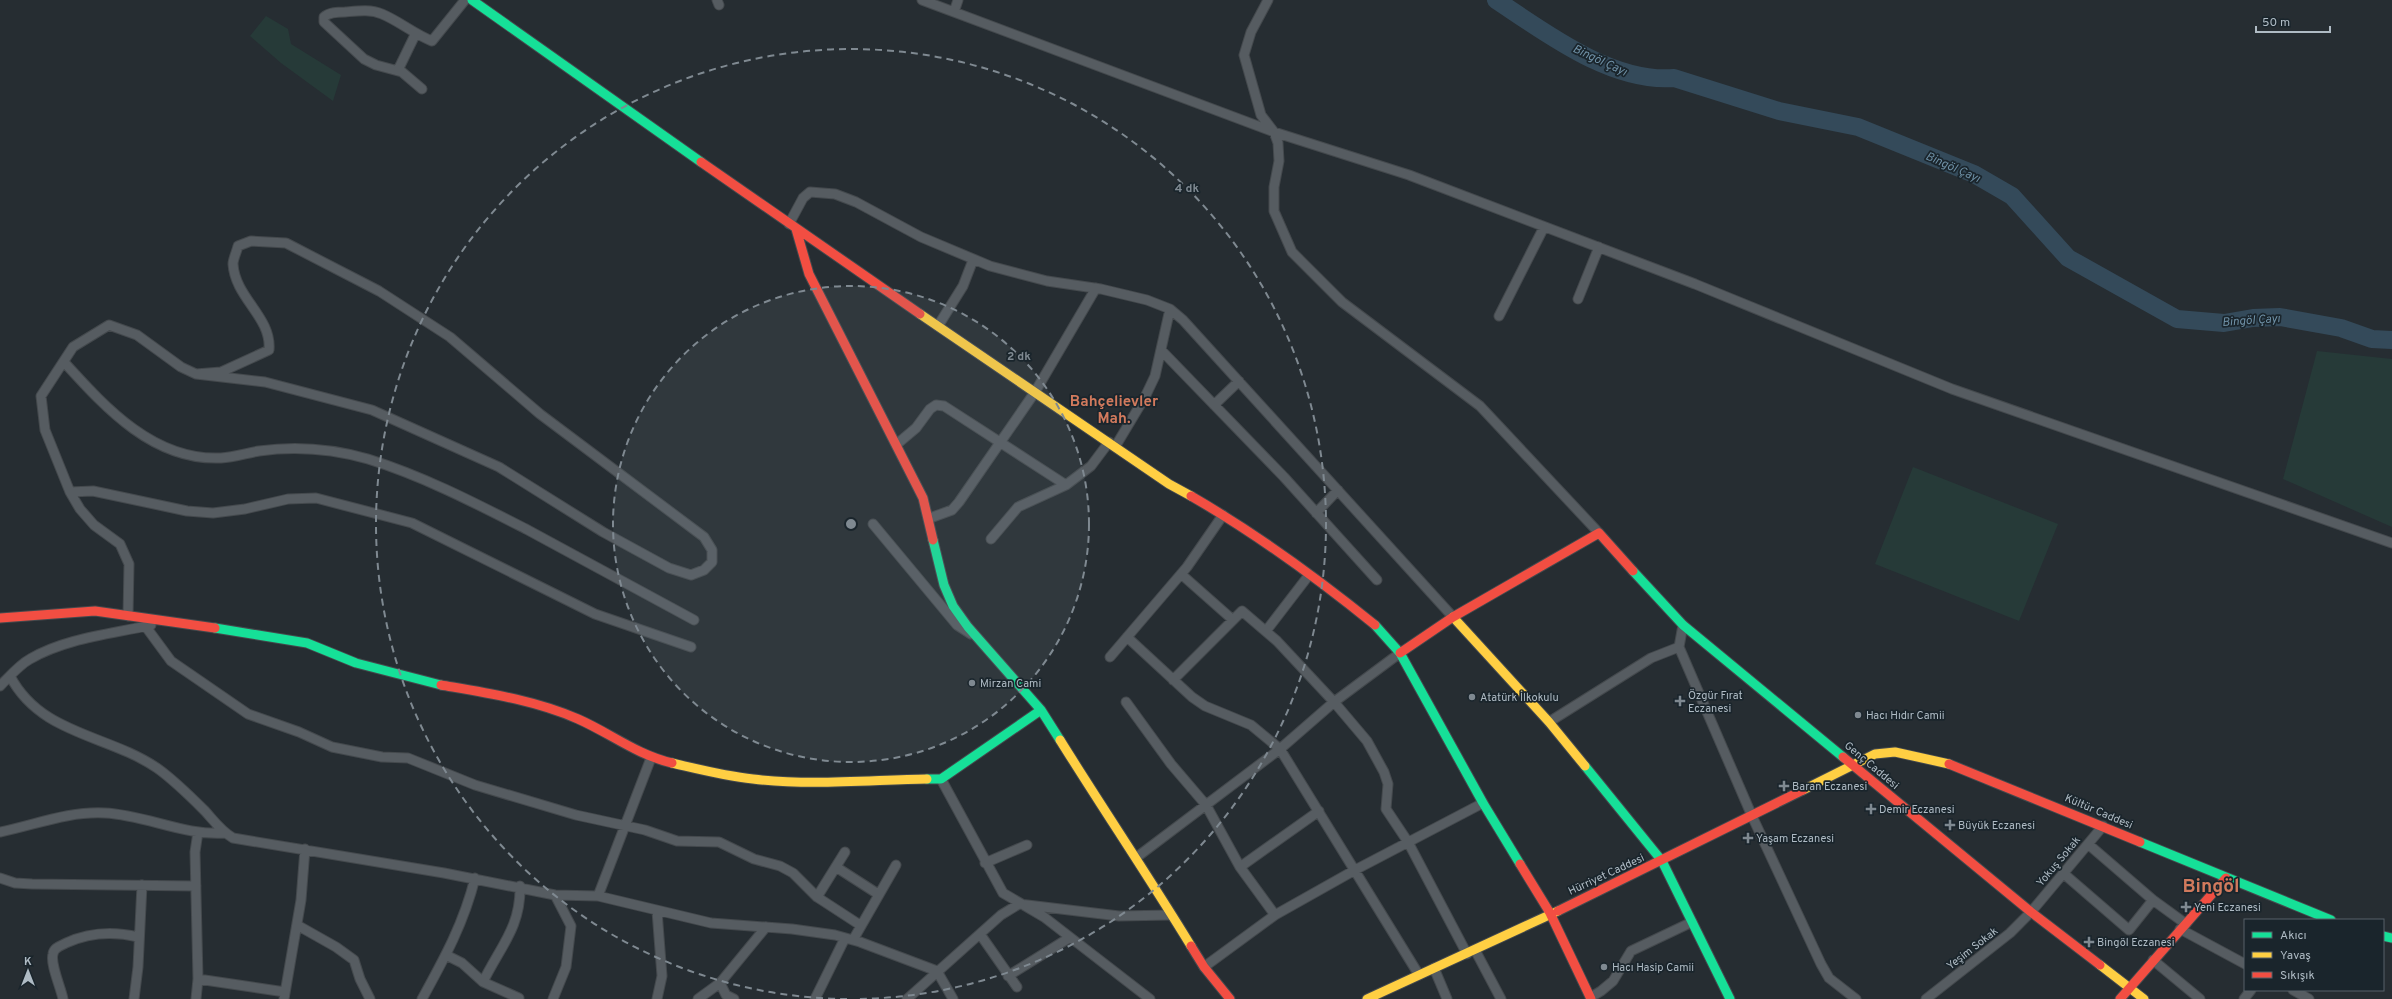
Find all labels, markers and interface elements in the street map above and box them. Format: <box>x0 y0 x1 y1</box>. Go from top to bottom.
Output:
scale bar <box>2256 8 2330 34</box>
text: 50 m <box>2262 15 2290 31</box>
water label: Bingöl Çayı <box>1570 41 1630 81</box>
water label: Bingöl Çayı <box>1923 149 1983 187</box>
text: 4 dk <box>1175 181 1199 197</box>
water label: Bingöl Çayı <box>2221 311 2282 331</box>
text: 2 dk <box>1007 349 1031 365</box>
district label: Bahçelievler Mah. <box>1070 393 1159 429</box>
centre of rings <box>844 517 858 531</box>
place label: Mirzan Cami <box>980 677 1041 691</box>
marker: Mirzan Cami <box>967 678 977 688</box>
place label: Özgür Fırat Eczanesi <box>1688 688 1743 716</box>
place label: Atatürk İlkokulu <box>1480 690 1559 705</box>
marker: Atatürk İlkokulu <box>1467 692 1477 702</box>
marker: Özgür Fırat Eczanesi <box>1675 696 1685 706</box>
place label: Hacı Hıdır Camii <box>1866 709 1945 723</box>
marker: Hacı Hıdır Camii <box>1853 710 1863 720</box>
street label: Genç Caddesi <box>1841 739 1902 793</box>
place label: Baran Eczanesi <box>1792 780 1867 794</box>
marker: Baran Eczanesi <box>1779 781 1789 791</box>
street label: Kültür Caddesi <box>2062 791 2135 833</box>
place label: Demir Eczanesi <box>1879 803 1955 817</box>
marker: Demir Eczanesi <box>1866 804 1876 814</box>
place label: Büyük Eczanesi <box>1958 819 2035 833</box>
marker: Büyük Eczanesi <box>1945 820 1955 830</box>
place label: Yaşam Eczanesi <box>1756 832 1834 846</box>
marker: Yaşam Eczanesi <box>1743 833 1753 843</box>
street label: Yokuş Sokak <box>2034 833 2084 890</box>
street label: Hürriyet Caddesi <box>1566 851 1647 899</box>
district label: Bingöl <box>2182 875 2240 899</box>
place label: Yeni Eczanesi <box>2194 901 2261 915</box>
marker: Yeni Eczanesi <box>2181 902 2191 912</box>
legend <box>2244 919 2384 991</box>
street label: Yeşim Sokak <box>1944 924 2001 973</box>
text: Akıcı <box>2280 928 2307 944</box>
place label: Bingöl Eczanesi <box>2097 936 2174 950</box>
marker: Bingöl Eczanesi <box>2084 937 2094 947</box>
text: Yavaş <box>2280 948 2311 964</box>
north arrow <box>8 951 48 991</box>
text: K <box>24 955 32 969</box>
place label: Hacı Hasip Camii <box>1612 961 1694 975</box>
marker: Hacı Hasip Camii <box>1599 962 1609 972</box>
text: Sıkışık <box>2280 968 2315 984</box>

